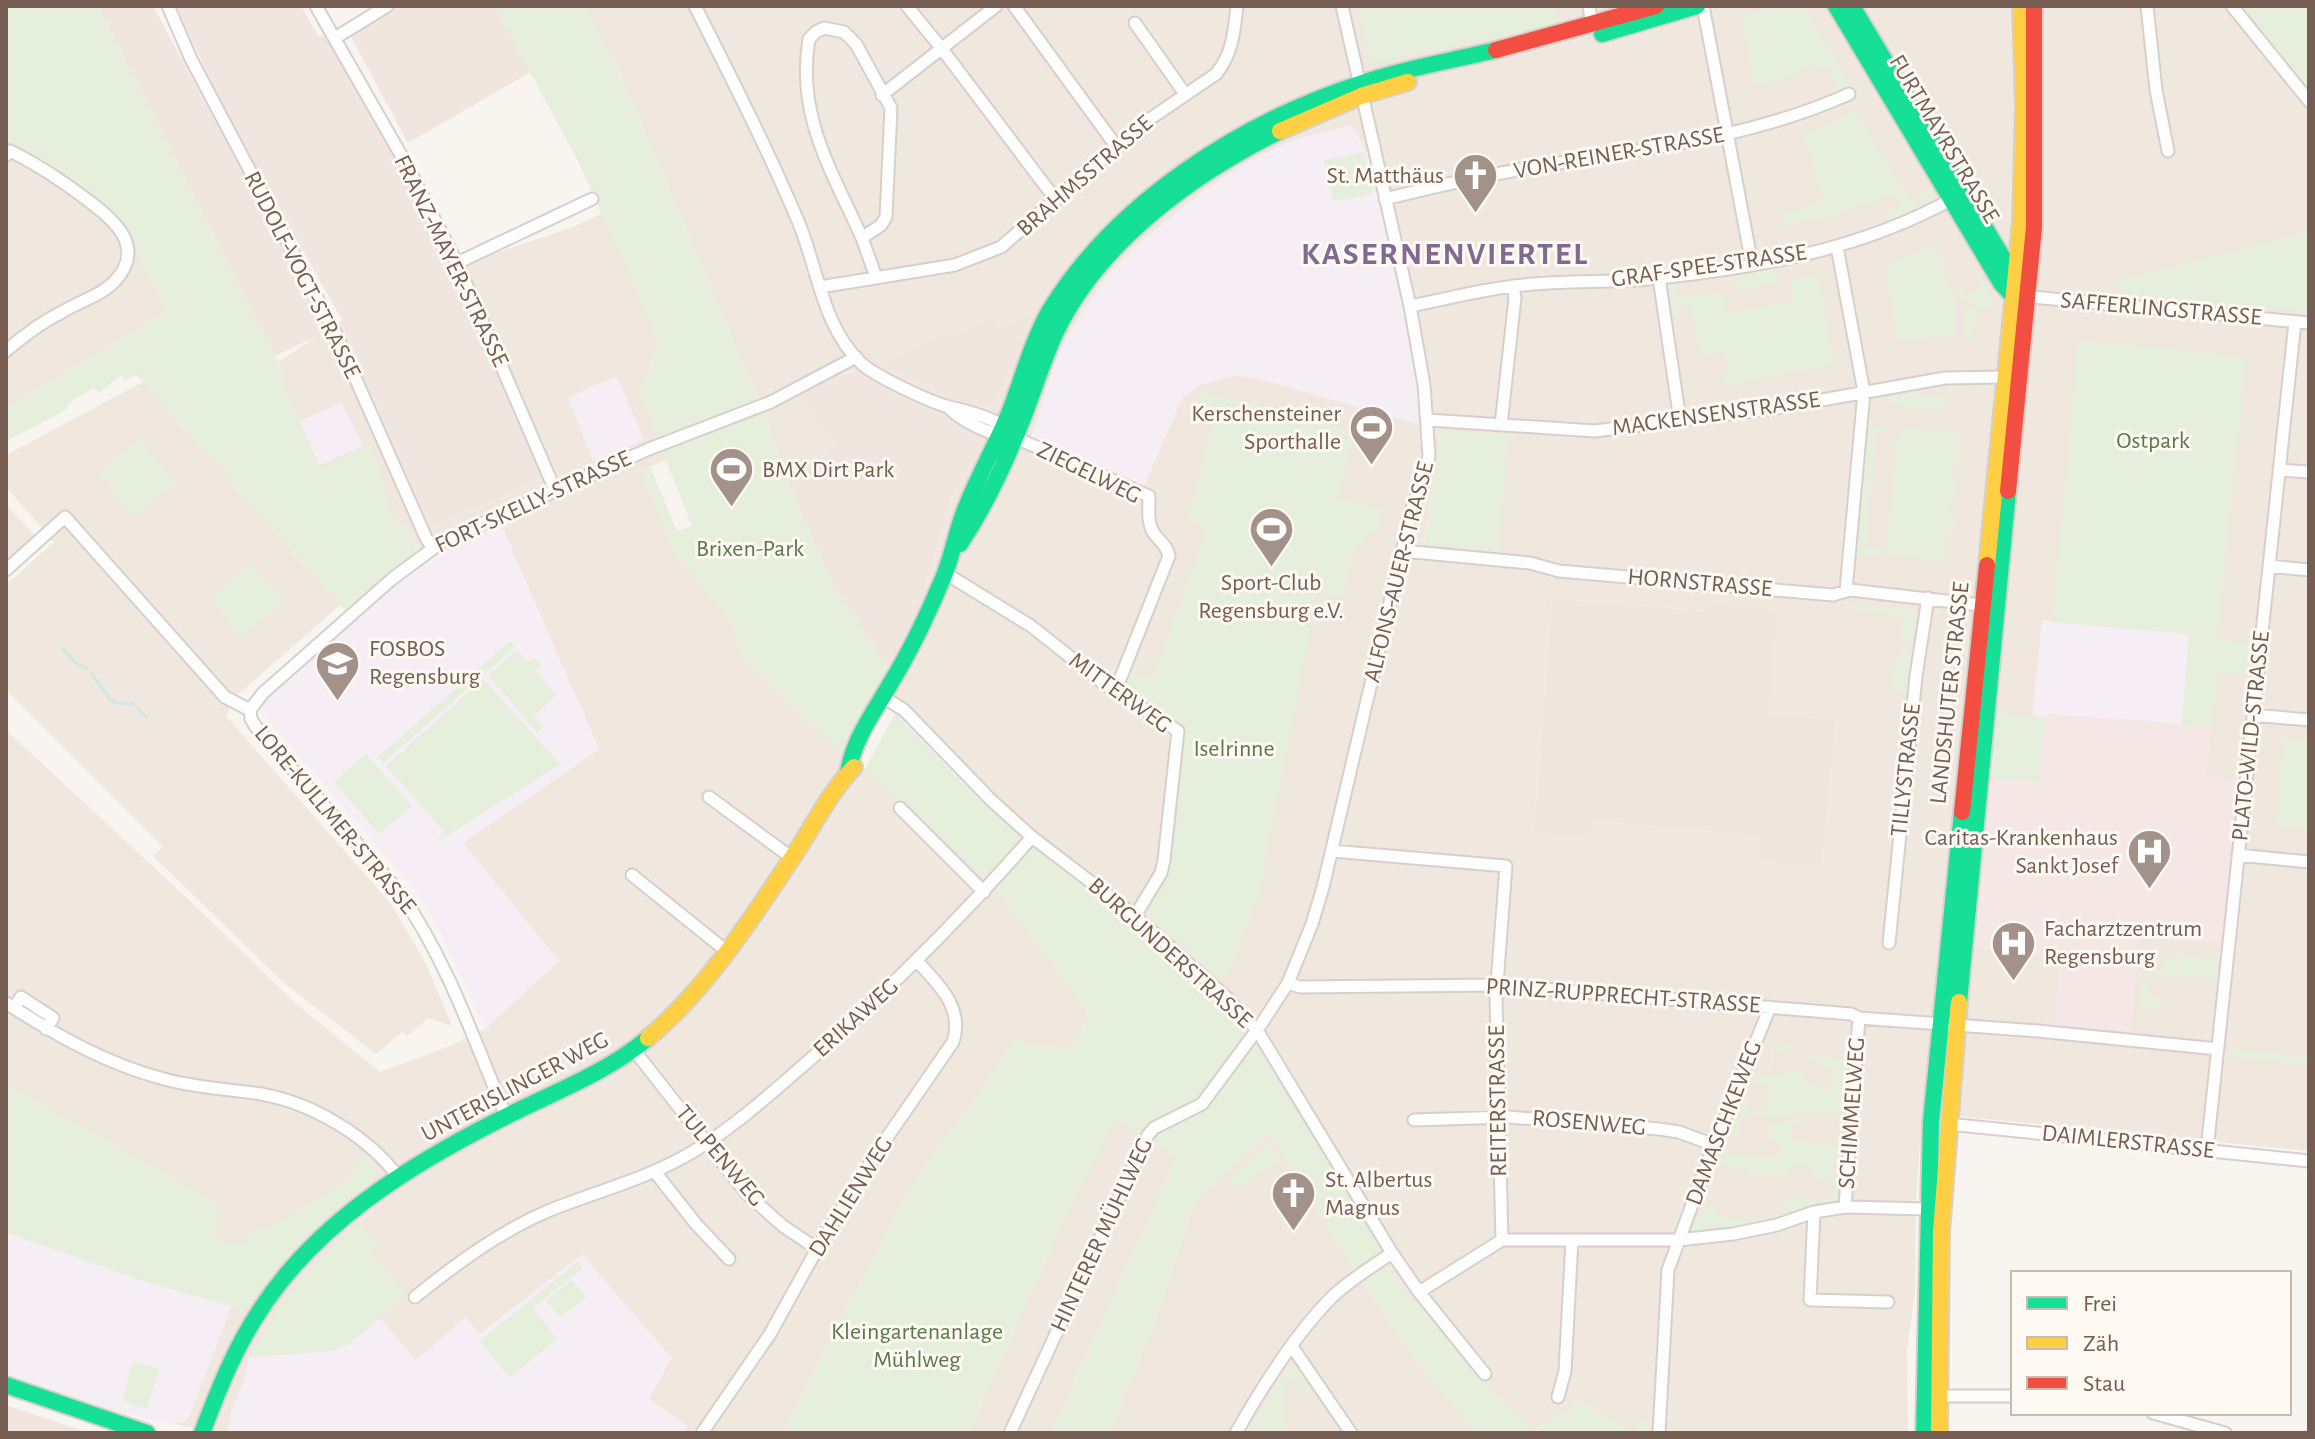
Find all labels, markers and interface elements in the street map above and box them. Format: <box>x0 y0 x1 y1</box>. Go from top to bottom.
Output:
street label: FURTMAYRSTRASSE <box>1884 51 2004 228</box>
street label: BRAHMSSTRASSE <box>1013 111 1158 241</box>
street label: VON-REINER-STRASSE <box>1512 123 1726 183</box>
street label: FRANZ-MAYER-STRASSE <box>389 151 513 371</box>
church icon: St. Matthäus <box>1451 152 1499 215</box>
place label: St. Matthäus <box>1327 164 1444 188</box>
street label: RUDOLF-VOGT-STRASSE <box>239 168 365 383</box>
district label: KASERNENVIERTEL <box>1301 238 1589 270</box>
street label: GRAF-SPEE-STRASSE <box>1610 240 1809 292</box>
street label: SAFFERLINGSTRASSE <box>2059 288 2263 330</box>
street label: MACKENSENSTRASSE <box>1611 387 1822 440</box>
place label: Kerschensteiner Sporthalle <box>1191 402 1341 454</box>
sports icon: Kerschensteiner Sporthalle <box>1348 404 1396 467</box>
park label: Ostpark <box>2116 429 2190 453</box>
street label: ZIEGELWEG <box>1033 438 1145 508</box>
street label: FORT-SKELLY-STRASSE <box>431 446 635 558</box>
sports icon: BMX Dirt Park <box>707 446 755 509</box>
place label: BMX Dirt Park <box>762 458 894 482</box>
street label: ALFONS-AUER-STRASSE <box>1360 459 1438 685</box>
sports icon: Sport-Club Regensburg e.V. <box>1247 505 1295 568</box>
park label: Brixen-Park <box>696 537 804 561</box>
street label: HORNSTRASSE <box>1627 565 1774 601</box>
place label: Sport-Club Regensburg e.V. <box>1198 571 1344 623</box>
street label: LANDSHUTER STRASSE <box>1926 580 1974 805</box>
street label: PLATO-WILD-STRASSE <box>2228 629 2274 842</box>
place label: FOSBOS Regensburg <box>369 637 480 689</box>
school or university icon: FOSBOS Regensburg <box>314 639 362 702</box>
street label: MITTERWEG <box>1064 648 1176 738</box>
street label: TILLYSTRASSE <box>1887 702 1925 838</box>
street label: LORE-KULLMER-STRASSE <box>250 722 421 919</box>
park label: Iselrinne <box>1194 737 1274 761</box>
place label: Caritas-Krankenhaus Sankt Josef <box>1925 826 2120 878</box>
hospital icon: Caritas-Krankenhaus Sankt Josef <box>2125 828 2173 891</box>
street label: BURGUNDERSTRASSE <box>1083 873 1257 1033</box>
place label: Facharztzentrum Regensburg <box>2044 917 2202 969</box>
hospital icon: Facharztzentrum Regensburg <box>1989 919 2037 982</box>
street label: ERIKAWEG <box>809 974 903 1062</box>
street label: PRINZ-RUPPRECHT-STRASSE <box>1485 974 1762 1018</box>
street label: REITERSTRASSE <box>1485 1025 1511 1177</box>
street label: UNTERISLINGER WEG <box>417 1028 613 1146</box>
street label: SCHIMMELWEG <box>1835 1036 1869 1190</box>
street label: DAMASCHKEWEG <box>1682 1038 1766 1208</box>
street label: TULPENWEG <box>671 1101 769 1211</box>
street label: ROSENWEG <box>1531 1106 1647 1140</box>
street label: DAIMLERSTRASSE <box>2041 1121 2216 1163</box>
street label: DAHLIENWEG <box>805 1133 897 1261</box>
street label: HINTERER MÜHLWEG <box>1046 1134 1157 1335</box>
place label: St. Albertus Magnus <box>1325 1168 1432 1220</box>
church icon: St. Albertus Magnus <box>1270 1170 1318 1233</box>
legend <box>2011 1271 2291 1415</box>
text: Frei <box>2083 1292 2117 1316</box>
park label: Kleingartenanlage Mühlweg <box>831 1320 1003 1372</box>
text: Zäh <box>2083 1332 2119 1356</box>
text: Stau <box>2083 1372 2125 1396</box>

